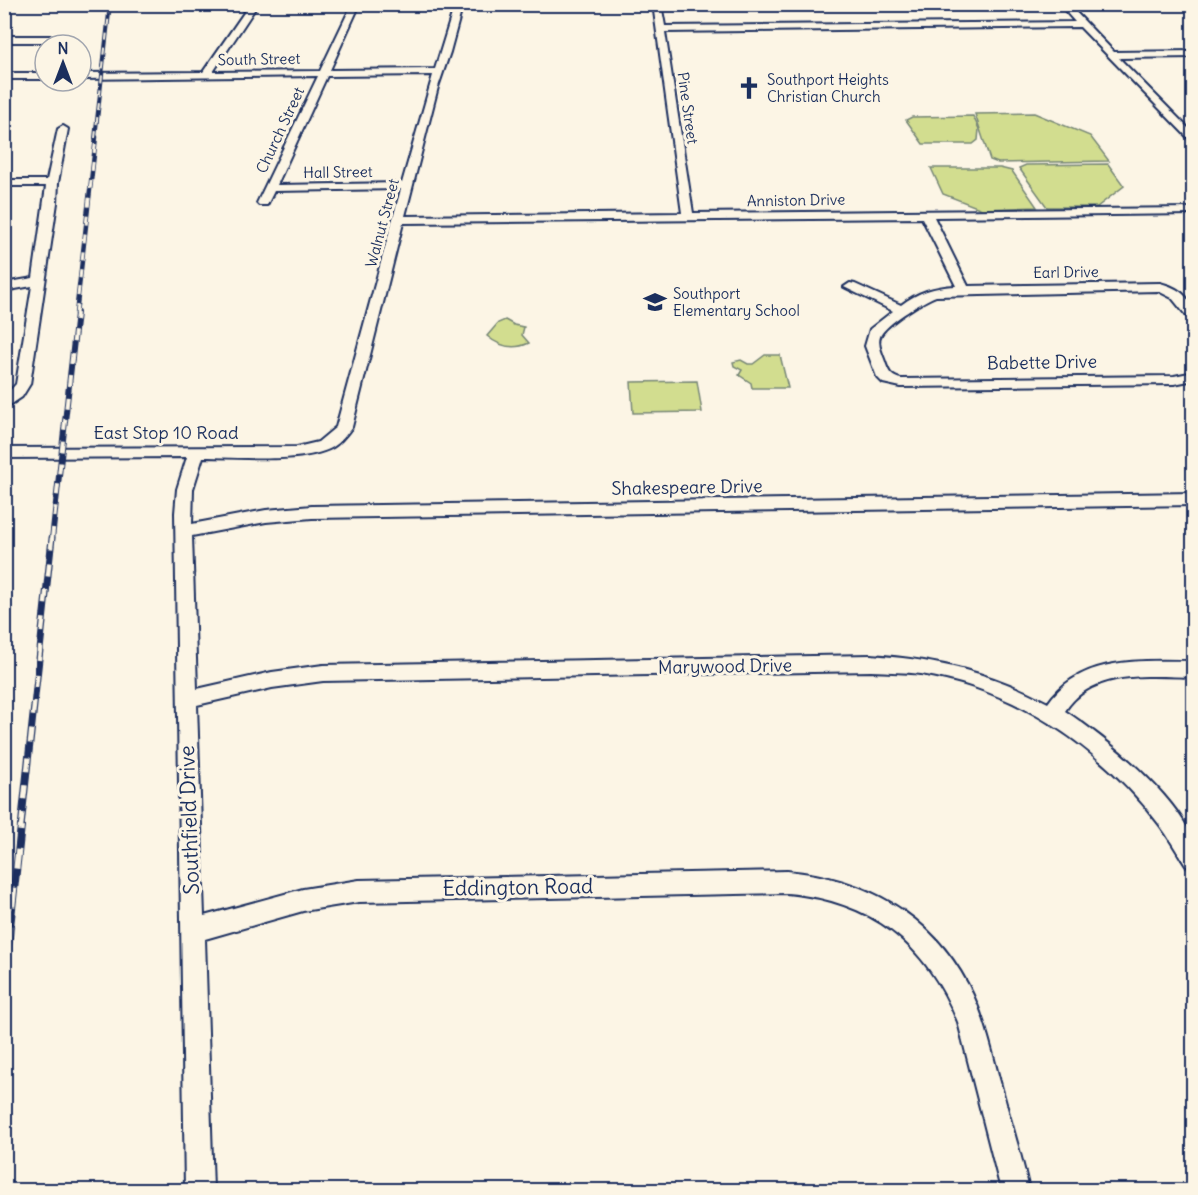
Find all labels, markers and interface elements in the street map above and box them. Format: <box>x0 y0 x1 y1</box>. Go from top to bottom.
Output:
north arrow <box>33 33 93 93</box>
text: N <box>57 38 69 58</box>
street label: South Street <box>217 49 301 69</box>
place label: Southport Heights Christian Church <box>767 70 889 106</box>
street label: Pine Street <box>674 71 702 145</box>
church icon: Southport Heights Christian Church <box>736 75 762 101</box>
street label: Church Street <box>252 84 308 176</box>
street label: Hall Street <box>303 162 373 182</box>
street label: Walnut Street <box>361 177 403 269</box>
street label: Anniston Drive <box>747 190 845 210</box>
street label: Earl Drive <box>1033 262 1099 282</box>
place label: Southport Elementary School <box>673 284 800 320</box>
school or university icon: Southport Elementary School <box>642 289 668 315</box>
street label: Babette Drive <box>987 350 1097 374</box>
street label: East Stop 10 Road <box>93 421 239 444</box>
street label: Shakespeare Drive <box>611 474 763 500</box>
street label: Marywood Drive <box>658 653 792 679</box>
street label: Southfield Drive <box>173 745 205 895</box>
street label: Eddington Road <box>442 872 594 902</box>

